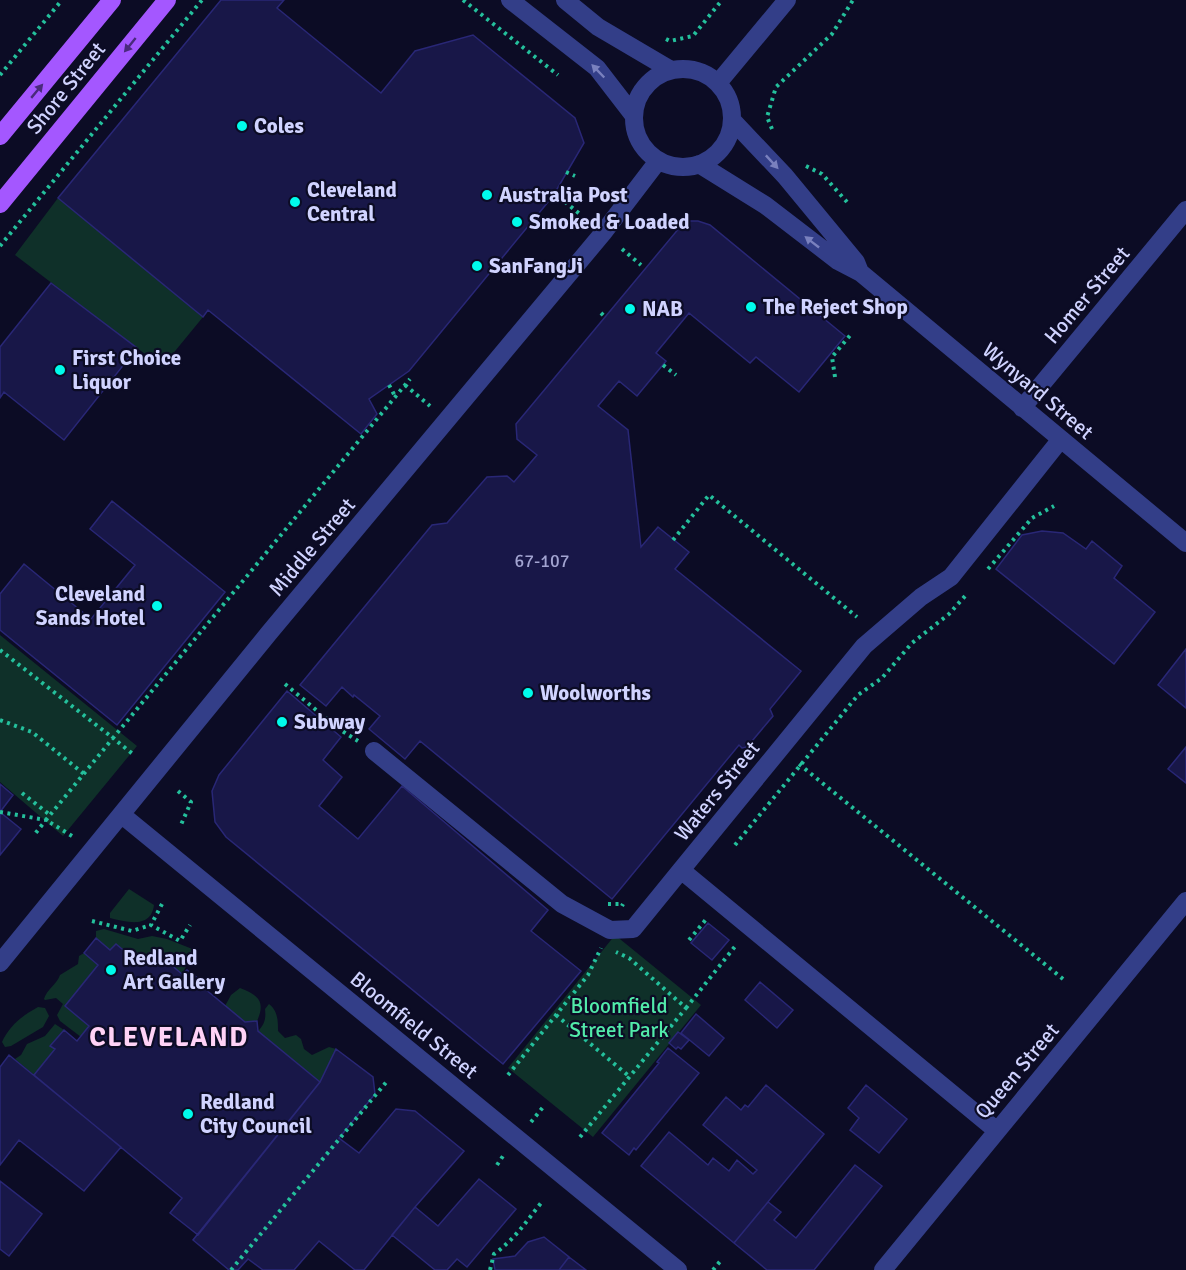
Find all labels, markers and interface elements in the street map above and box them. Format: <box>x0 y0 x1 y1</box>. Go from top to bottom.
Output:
street label: Shore Street <box>21 37 111 139</box>
one-way arrow <box>124 37 137 52</box>
one-way arrow <box>591 63 605 78</box>
one-way arrow <box>31 83 43 98</box>
place label: Coles <box>254 113 304 139</box>
marker: Coles <box>235 119 249 133</box>
one-way arrow <box>765 155 779 170</box>
place label: Cleveland Central <box>307 177 397 227</box>
place label: Australia Post <box>499 182 628 208</box>
marker: Australia Post <box>480 188 494 202</box>
marker: Cleveland Central <box>288 195 302 209</box>
place label: Smoked & Loaded <box>529 209 690 235</box>
marker: Smoked & Loaded <box>510 215 524 229</box>
one-way arrow <box>805 236 820 248</box>
street label: Homer Street <box>1039 241 1135 349</box>
place label: SanFangJi <box>489 253 583 279</box>
marker: SanFangJi <box>470 259 484 273</box>
place label: The Reject Shop <box>763 294 908 320</box>
place label: NAB <box>642 296 683 322</box>
marker: The Reject Shop <box>744 300 758 314</box>
marker: NAB <box>623 302 637 316</box>
street label: Wynyard Street <box>977 337 1099 445</box>
place label: First Choice Liquor <box>72 345 181 395</box>
marker: First Choice Liquor <box>53 363 67 377</box>
street label: Middle Street <box>263 492 361 602</box>
house number: 67-107 <box>515 550 569 572</box>
place label: Cleveland Sands Hotel <box>36 581 145 631</box>
marker: Cleveland Sands Hotel <box>150 599 164 613</box>
place label: Woolworths <box>540 680 651 706</box>
marker: Woolworths <box>521 686 535 700</box>
place label: Subway <box>294 709 366 735</box>
marker: Subway <box>275 715 289 729</box>
street label: Waters Street <box>669 736 765 846</box>
place label: Redland Art Gallery <box>123 945 226 995</box>
marker: Redland Art Gallery <box>104 963 118 977</box>
street label: Bloomfield Street <box>345 966 483 1084</box>
park label: Bloomfield Street Park <box>569 993 669 1043</box>
street label: Queen Street <box>969 1018 1065 1124</box>
district label: CLEVELAND <box>89 1021 249 1054</box>
place label: Redland City Council <box>200 1089 312 1139</box>
marker: Redland City Council <box>181 1107 195 1121</box>

